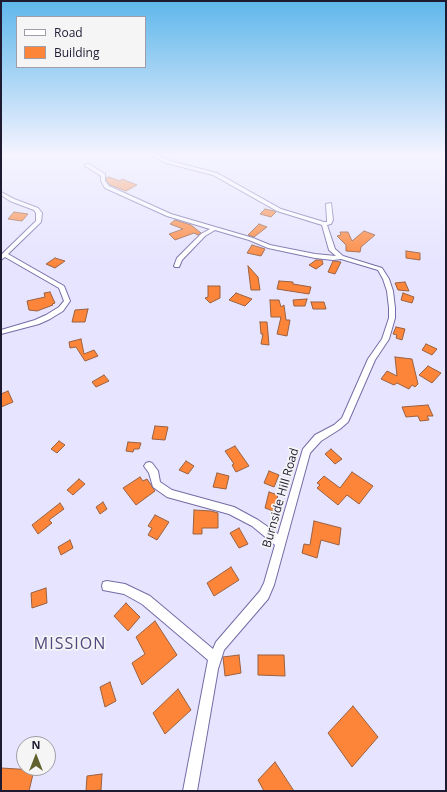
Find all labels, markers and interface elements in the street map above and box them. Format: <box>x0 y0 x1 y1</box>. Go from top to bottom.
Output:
legend <box>16 16 146 68</box>
text: Road <box>54 24 83 41</box>
text: Building <box>54 44 99 61</box>
street label: Burnside Hill Road <box>260 447 302 549</box>
district label: MISSION <box>34 634 106 654</box>
north arrow <box>16 736 56 776</box>
text: N <box>32 737 40 752</box>

